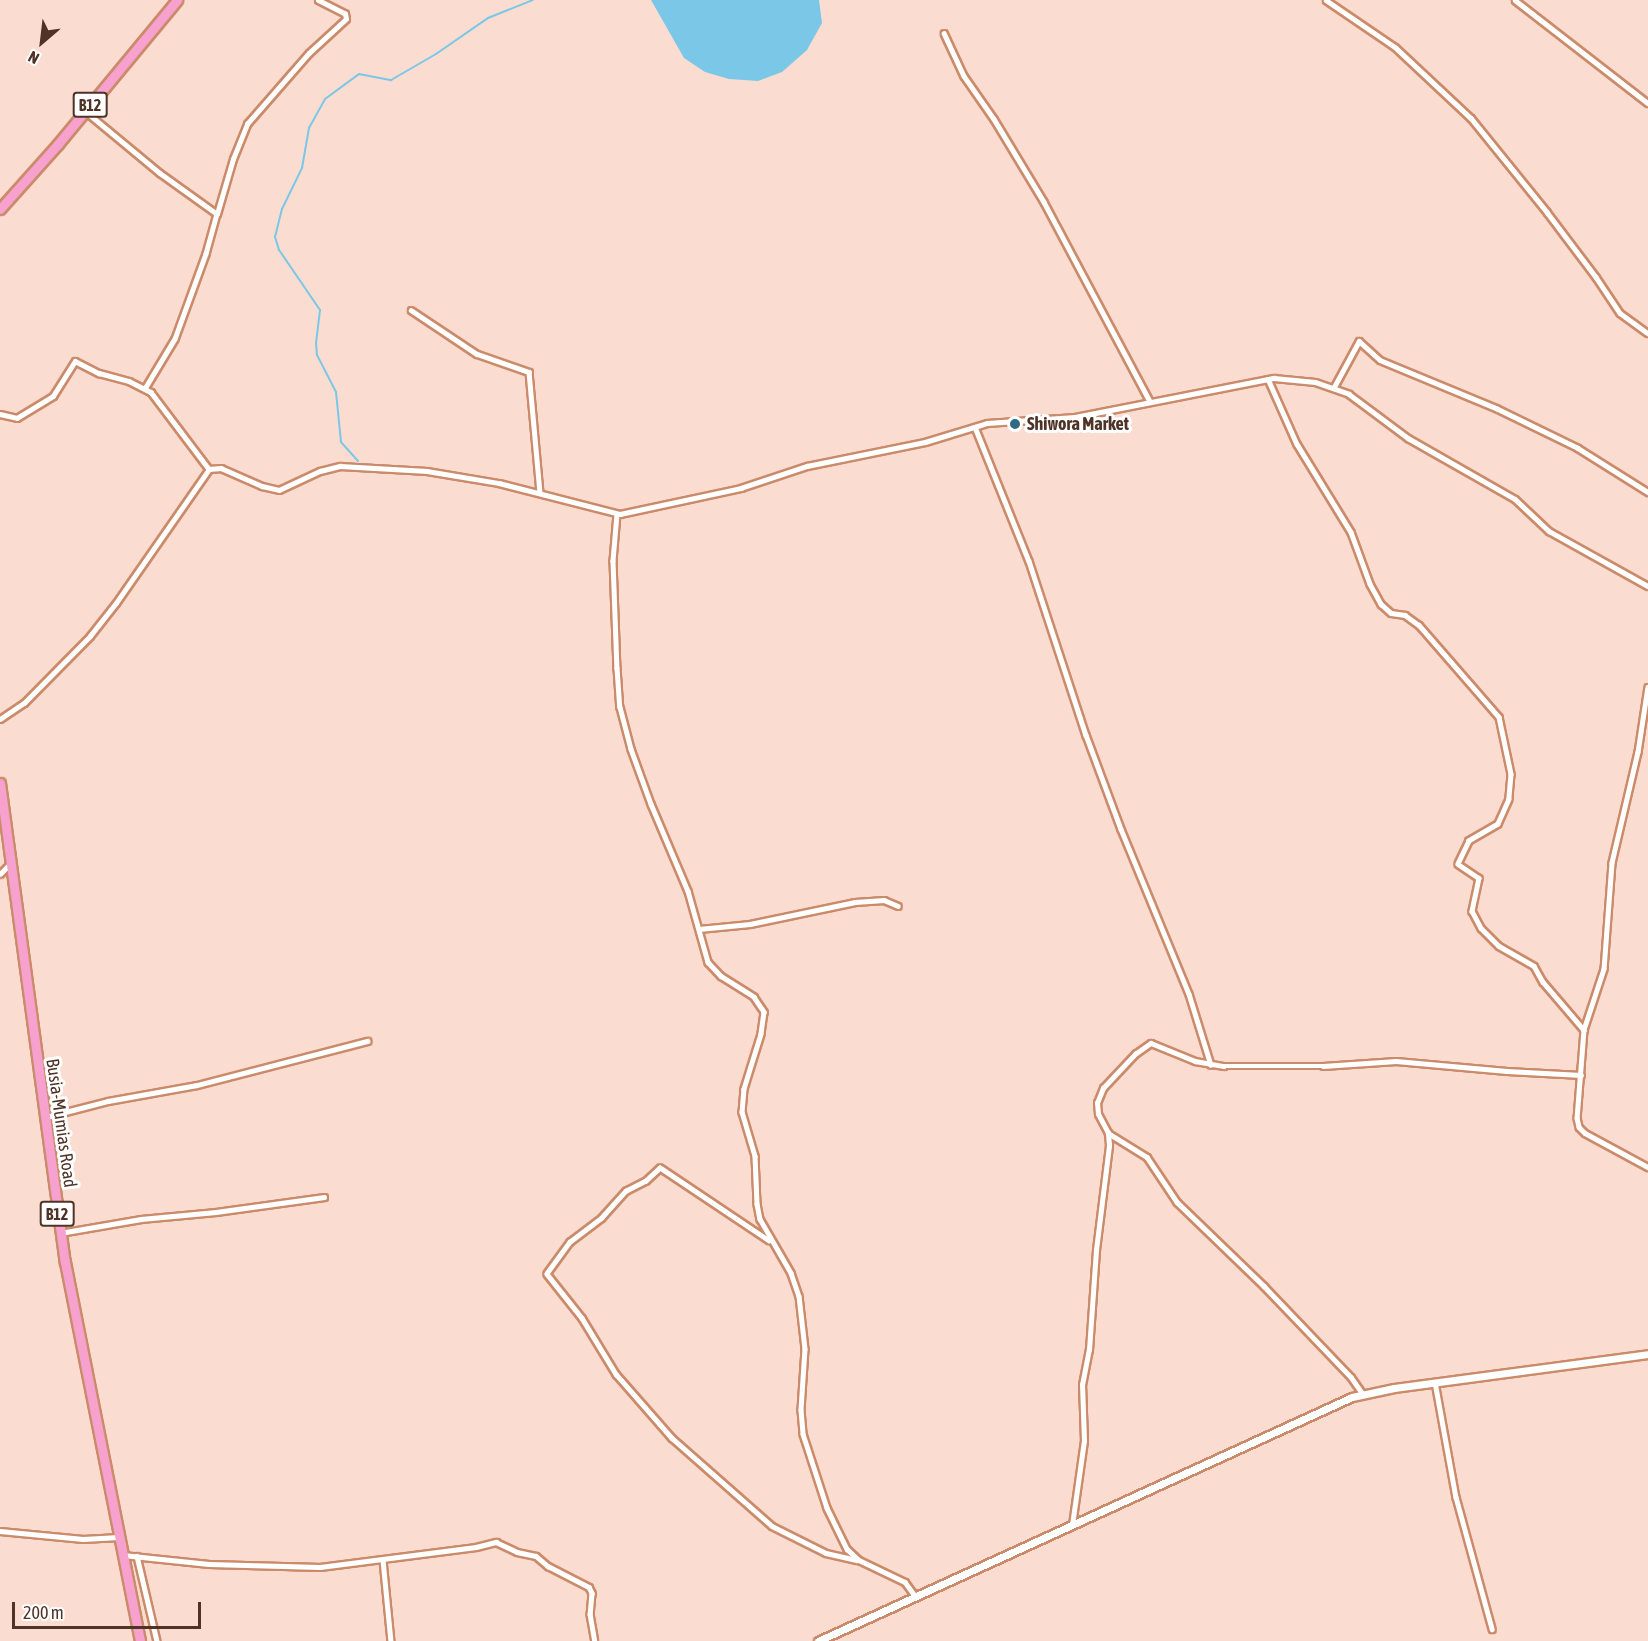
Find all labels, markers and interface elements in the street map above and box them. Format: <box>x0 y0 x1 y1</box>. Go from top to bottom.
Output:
north arrow <box>12 12 72 72</box>
text: N <box>25 48 42 68</box>
road number: B12 <box>72 92 108 118</box>
place label: Shiwora Market <box>1027 413 1129 435</box>
marker: Shiwora Market <box>1008 417 1022 431</box>
street label: Busia-Mumias Road <box>41 1057 81 1189</box>
road number: B12 <box>39 1201 75 1227</box>
scale bar <box>15 1590 204 1628</box>
text: 200 m <box>23 1602 64 1623</box>

